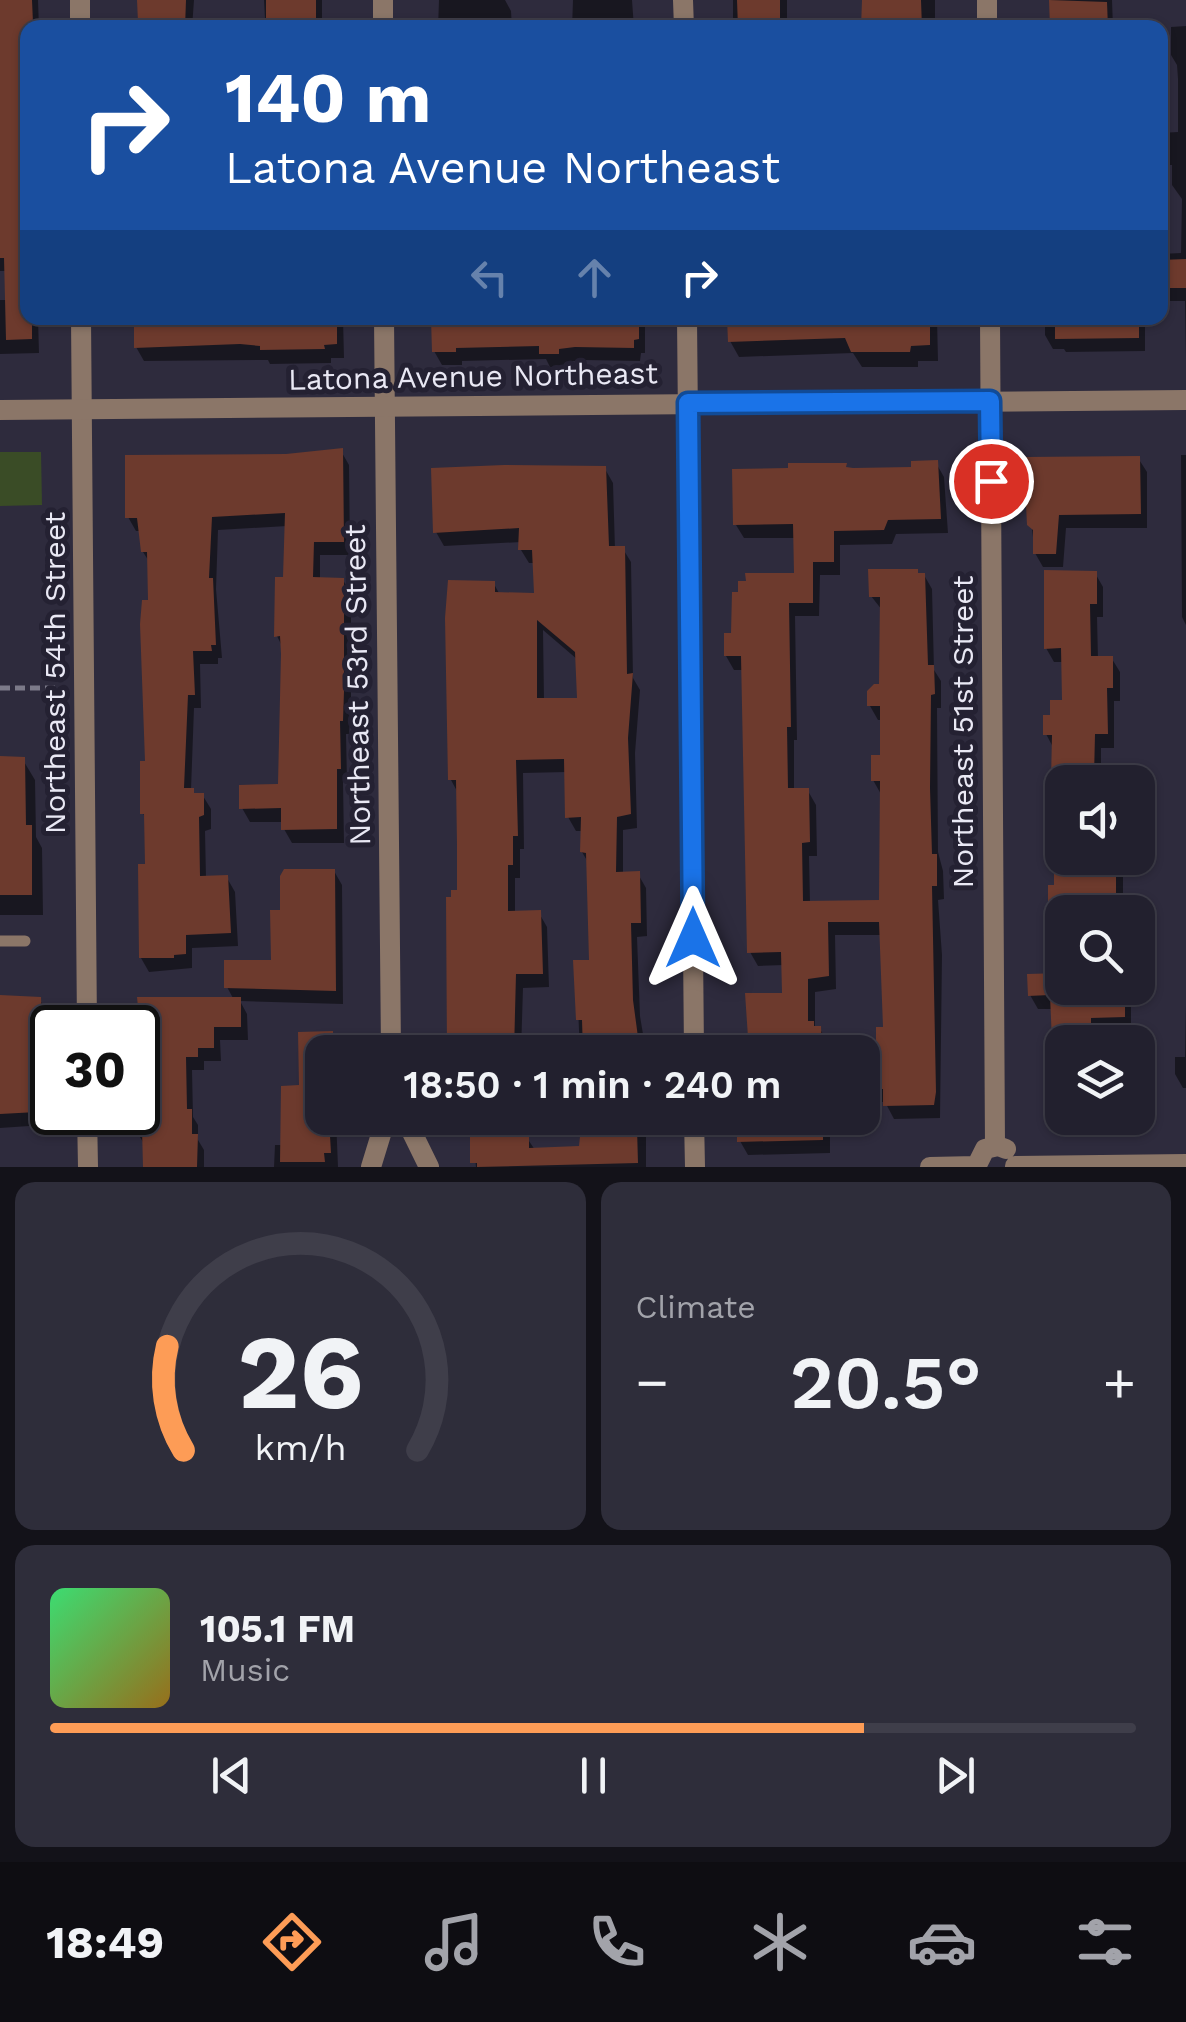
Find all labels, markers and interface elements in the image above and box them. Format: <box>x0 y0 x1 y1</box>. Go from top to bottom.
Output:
text: 140 m <box>225 57 431 139</box>
icon: right <box>60 60 190 190</box>
text: Latona Avenue Northeast <box>225 141 780 194</box>
icon: left <box>462 250 517 305</box>
icon: ahead <box>567 250 622 305</box>
icon: right <box>672 250 727 305</box>
street label: Latona Avenue Northeast <box>288 355 659 397</box>
pin <box>949 439 1034 524</box>
icon: arrive <box>964 454 1019 509</box>
street label: Northeast 54th Street <box>37 511 72 834</box>
street label: Northeast 53rd Street <box>337 524 377 846</box>
street label: Northeast 51st Street <box>945 575 980 889</box>
map controls <box>1045 765 1155 1135</box>
button: sound <box>1045 765 1155 875</box>
position arrow <box>641 886 745 990</box>
button: search <box>1045 895 1155 1005</box>
speed limit sign: 30 <box>30 1005 160 1135</box>
button: layers <box>1045 1025 1155 1135</box>
text: 18:50 · 1 min · 240 m <box>404 1063 781 1107</box>
text: Climate <box>636 1288 756 1326</box>
text: 26 <box>237 1311 363 1433</box>
text: 20.5° <box>790 1338 982 1426</box>
text: − <box>636 1350 669 1414</box>
text: + <box>1103 1350 1136 1414</box>
text: km/h <box>254 1427 346 1469</box>
text: 105.1 FM <box>200 1607 355 1651</box>
text: Music <box>200 1651 290 1689</box>
icon: previous <box>204 1748 259 1803</box>
icon: pause <box>566 1748 621 1803</box>
icon: next <box>928 1748 983 1803</box>
icon: directions <box>257 1907 327 1977</box>
icon: music <box>419 1907 489 1977</box>
icon: phone <box>582 1907 652 1977</box>
icon: climate <box>745 1907 815 1977</box>
icon: car <box>907 1907 977 1977</box>
icon: filters <box>1070 1907 1140 1977</box>
text: 18:49 <box>46 1916 164 1969</box>

